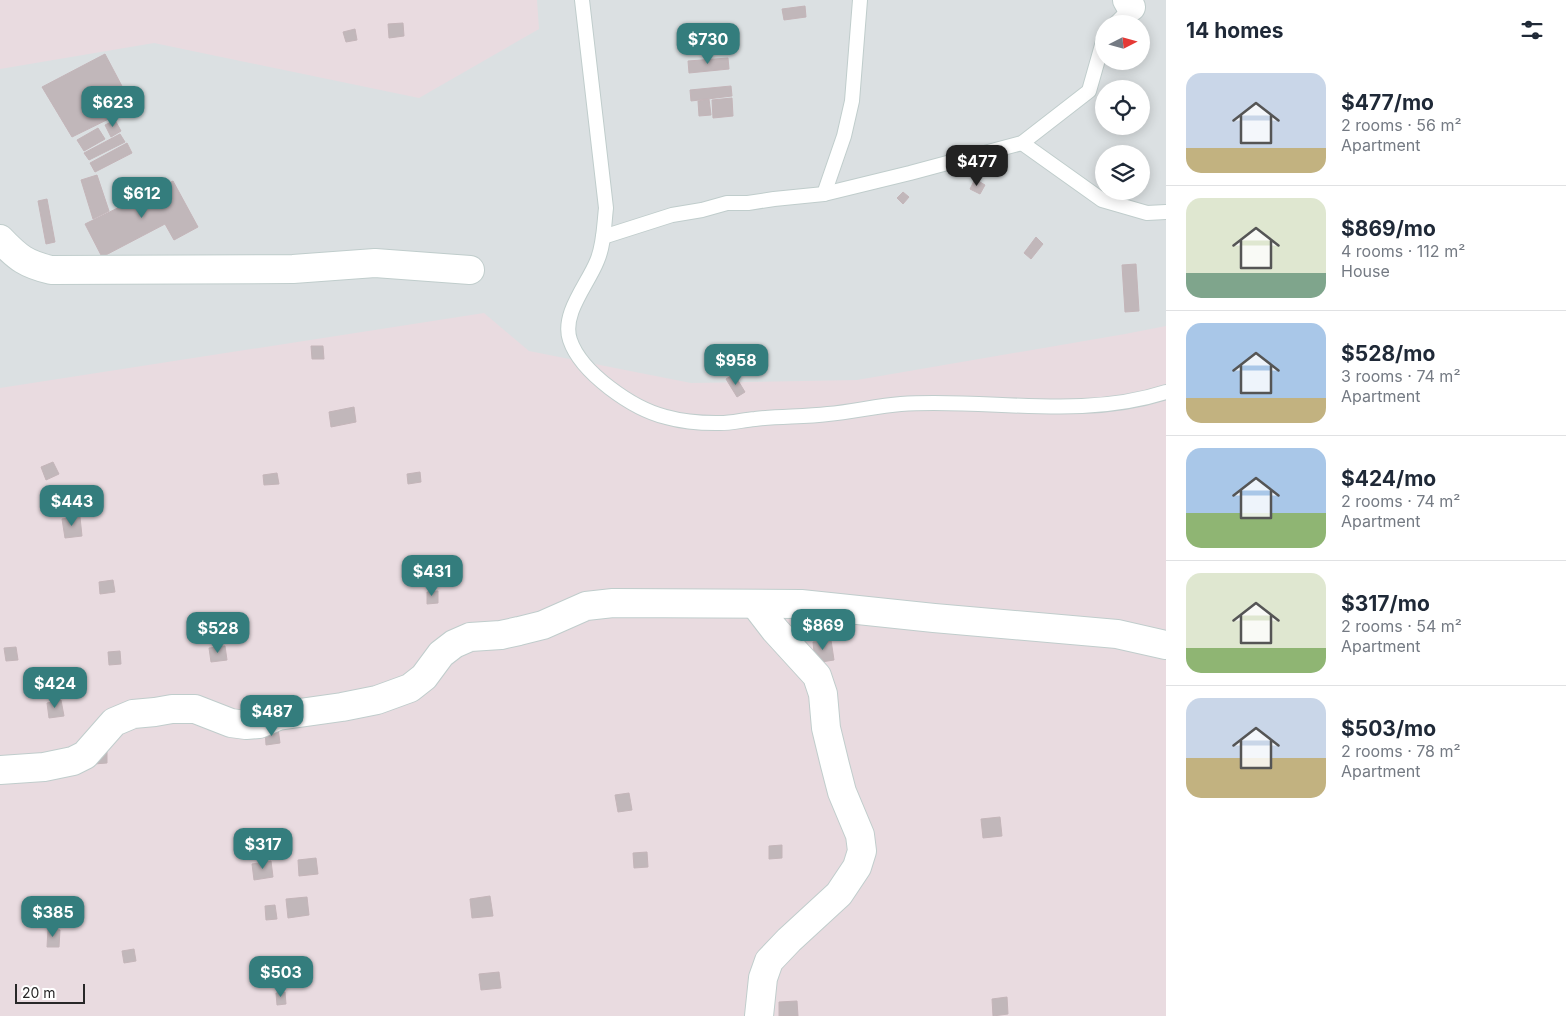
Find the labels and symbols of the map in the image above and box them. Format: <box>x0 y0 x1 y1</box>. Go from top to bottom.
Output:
north arrow <box>1095 15 1150 70</box>
pin: $730 <box>678 22 738 65</box>
pin: $623 <box>83 86 143 128</box>
pin: $477 <box>947 144 1007 187</box>
pin: $612 <box>112 176 172 219</box>
pin: $958 <box>706 344 766 386</box>
pin: $443 <box>42 484 102 527</box>
pin: $431 <box>402 554 462 597</box>
pin: $869 <box>793 608 853 651</box>
pin: $528 <box>188 612 248 654</box>
pin: $424 <box>25 666 85 709</box>
pin: $487 <box>242 694 302 737</box>
pin: $317 <box>233 828 293 870</box>
pin: $385 <box>23 896 83 938</box>
pin: $503 <box>251 956 311 998</box>
scale bar <box>15 981 85 1004</box>

